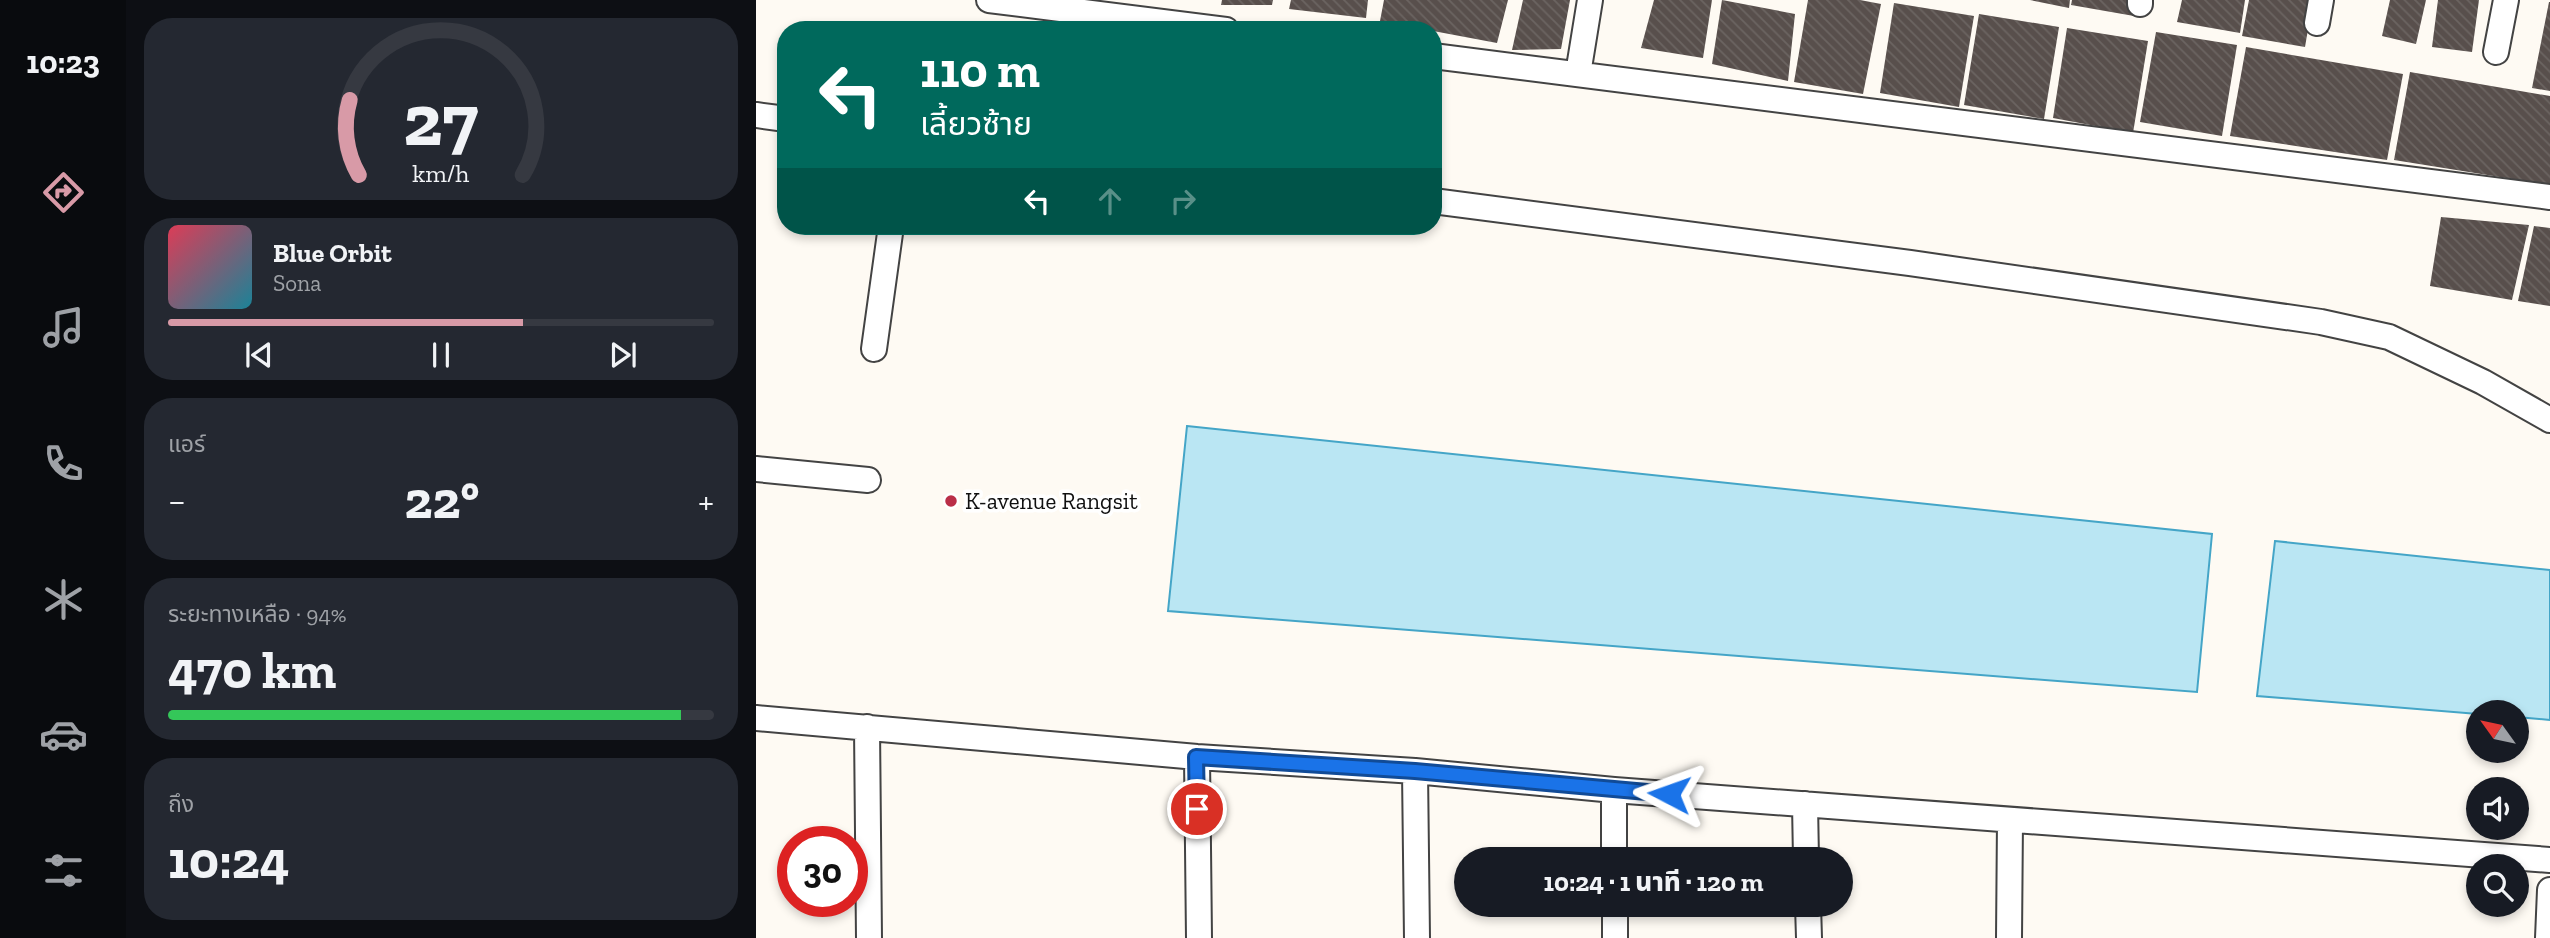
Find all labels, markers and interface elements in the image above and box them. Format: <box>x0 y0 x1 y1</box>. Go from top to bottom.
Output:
text: 110 m <box>920 41 1040 100</box>
text: 10:23 <box>26 43 100 81</box>
icon: left <box>805 49 896 140</box>
text: 27 <box>403 76 479 164</box>
text: เลี้ยวซ้าย <box>920 105 1032 143</box>
text: km/h <box>412 158 470 188</box>
icon: directions <box>39 168 88 217</box>
icon: left <box>1018 182 1056 220</box>
icon: ahead <box>1091 182 1129 220</box>
icon: right <box>1164 182 1202 220</box>
text: Blue Orbit <box>273 237 392 269</box>
text: Sona <box>273 269 321 297</box>
icon: music <box>39 303 88 352</box>
icon: previous <box>240 336 278 374</box>
icon: pause <box>422 336 460 374</box>
icon: next <box>604 336 642 374</box>
text: แอร์ <box>168 430 205 458</box>
icon: phone <box>39 439 88 488</box>
text: 22° <box>405 469 479 531</box>
text: − <box>168 478 186 524</box>
text: + <box>698 478 714 524</box>
place label: K-avenue Rangsit <box>965 487 1138 515</box>
marker: K-avenue Rangsit <box>943 493 959 509</box>
icon: climate <box>39 575 88 624</box>
text: ระยะทางเหลือ · 94% <box>168 600 347 628</box>
text: 470 km <box>168 639 336 701</box>
north arrow <box>2466 700 2529 763</box>
map controls <box>2466 700 2529 917</box>
icon: car <box>39 710 88 759</box>
position arrow <box>1632 757 1706 831</box>
button: sound <box>2466 777 2529 840</box>
pin <box>1167 779 1227 839</box>
text: ถึง <box>168 790 194 818</box>
icon: arrive <box>1178 790 1216 828</box>
speed limit sign: 30 <box>777 826 868 917</box>
text: 10:24 <box>168 829 289 891</box>
icon: filters <box>39 846 88 895</box>
button: search <box>2466 854 2529 917</box>
text: 10:24 · 1 นาที · 120 m <box>1543 866 1764 898</box>

